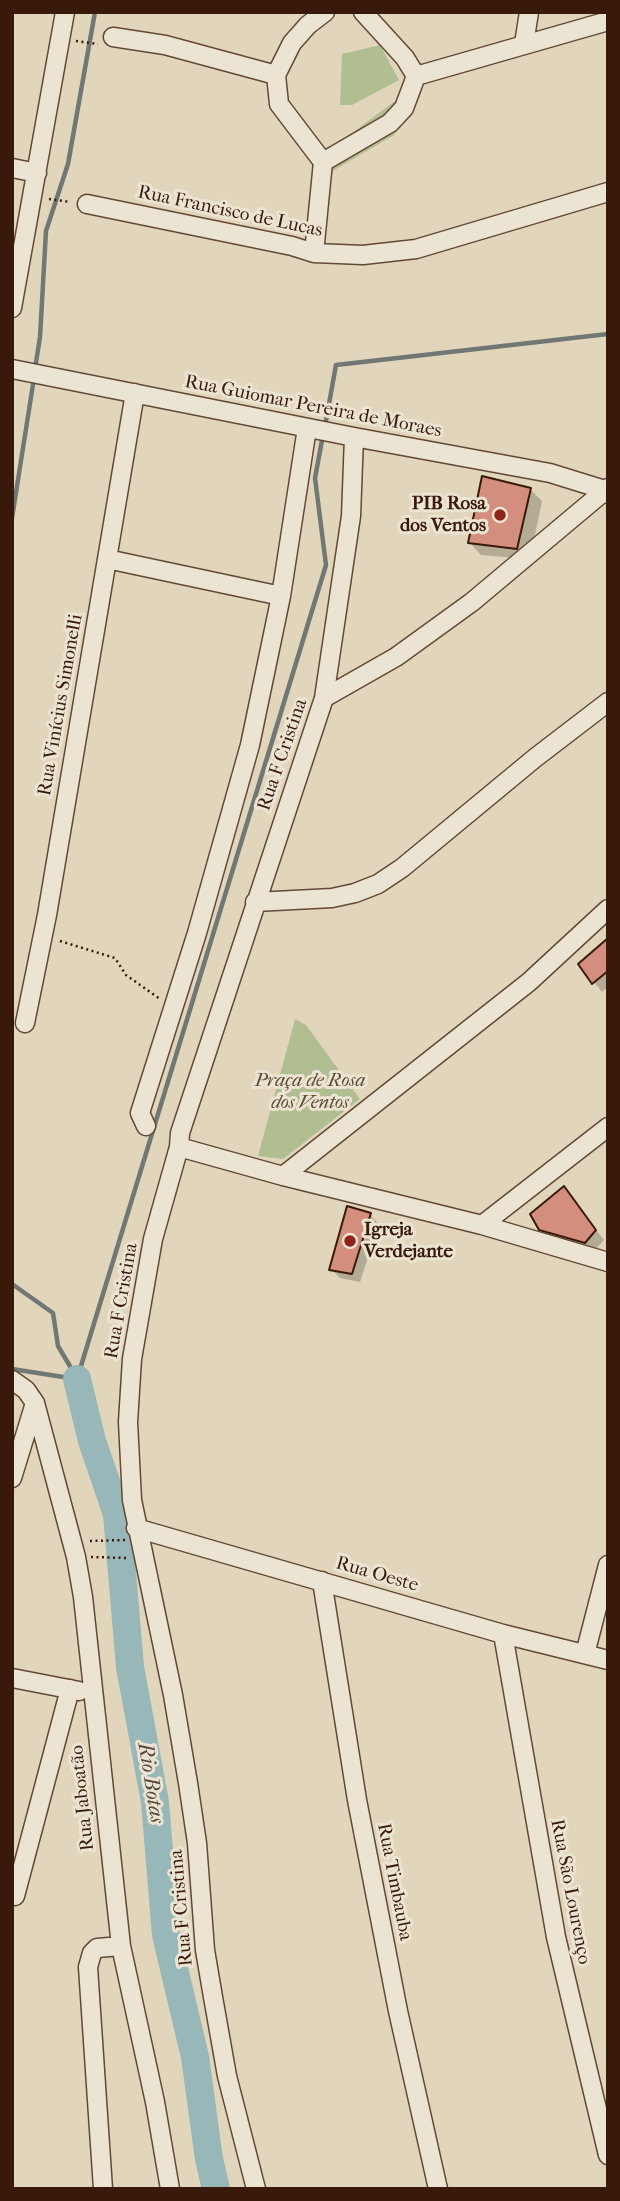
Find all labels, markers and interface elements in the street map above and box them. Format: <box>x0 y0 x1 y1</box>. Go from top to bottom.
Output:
street label: Rua Francisco de Lucas <box>136 181 324 243</box>
street label: Rua Guiomar Pereira de Moraes <box>183 371 443 443</box>
place label: PIB Rosa dos Ventos <box>400 493 486 537</box>
marker: PIB Rosa dos Ventos <box>492 507 508 523</box>
street label: Rua Vinícius Simonelli <box>34 612 88 798</box>
street label: Rua F Cristina <box>253 696 313 814</box>
park label: Praça de Rosa dos Ventos <box>255 1070 365 1114</box>
place label: Igreja Verdejante <box>364 1219 453 1263</box>
marker: Igreja Verdejante <box>342 1233 358 1249</box>
street label: Rua F Cristina <box>101 1241 143 1361</box>
street label: Rua Oeste <box>333 1552 421 1598</box>
water label: Rio Botas <box>131 1741 169 1825</box>
street label: Rua Jaboatão <box>66 1744 100 1852</box>
street label: Rua São Lourenço <box>545 1817 595 1967</box>
street label: Rua Timbauba <box>371 1821 417 1943</box>
street label: Rua F Cristina <box>166 1849 198 1967</box>

